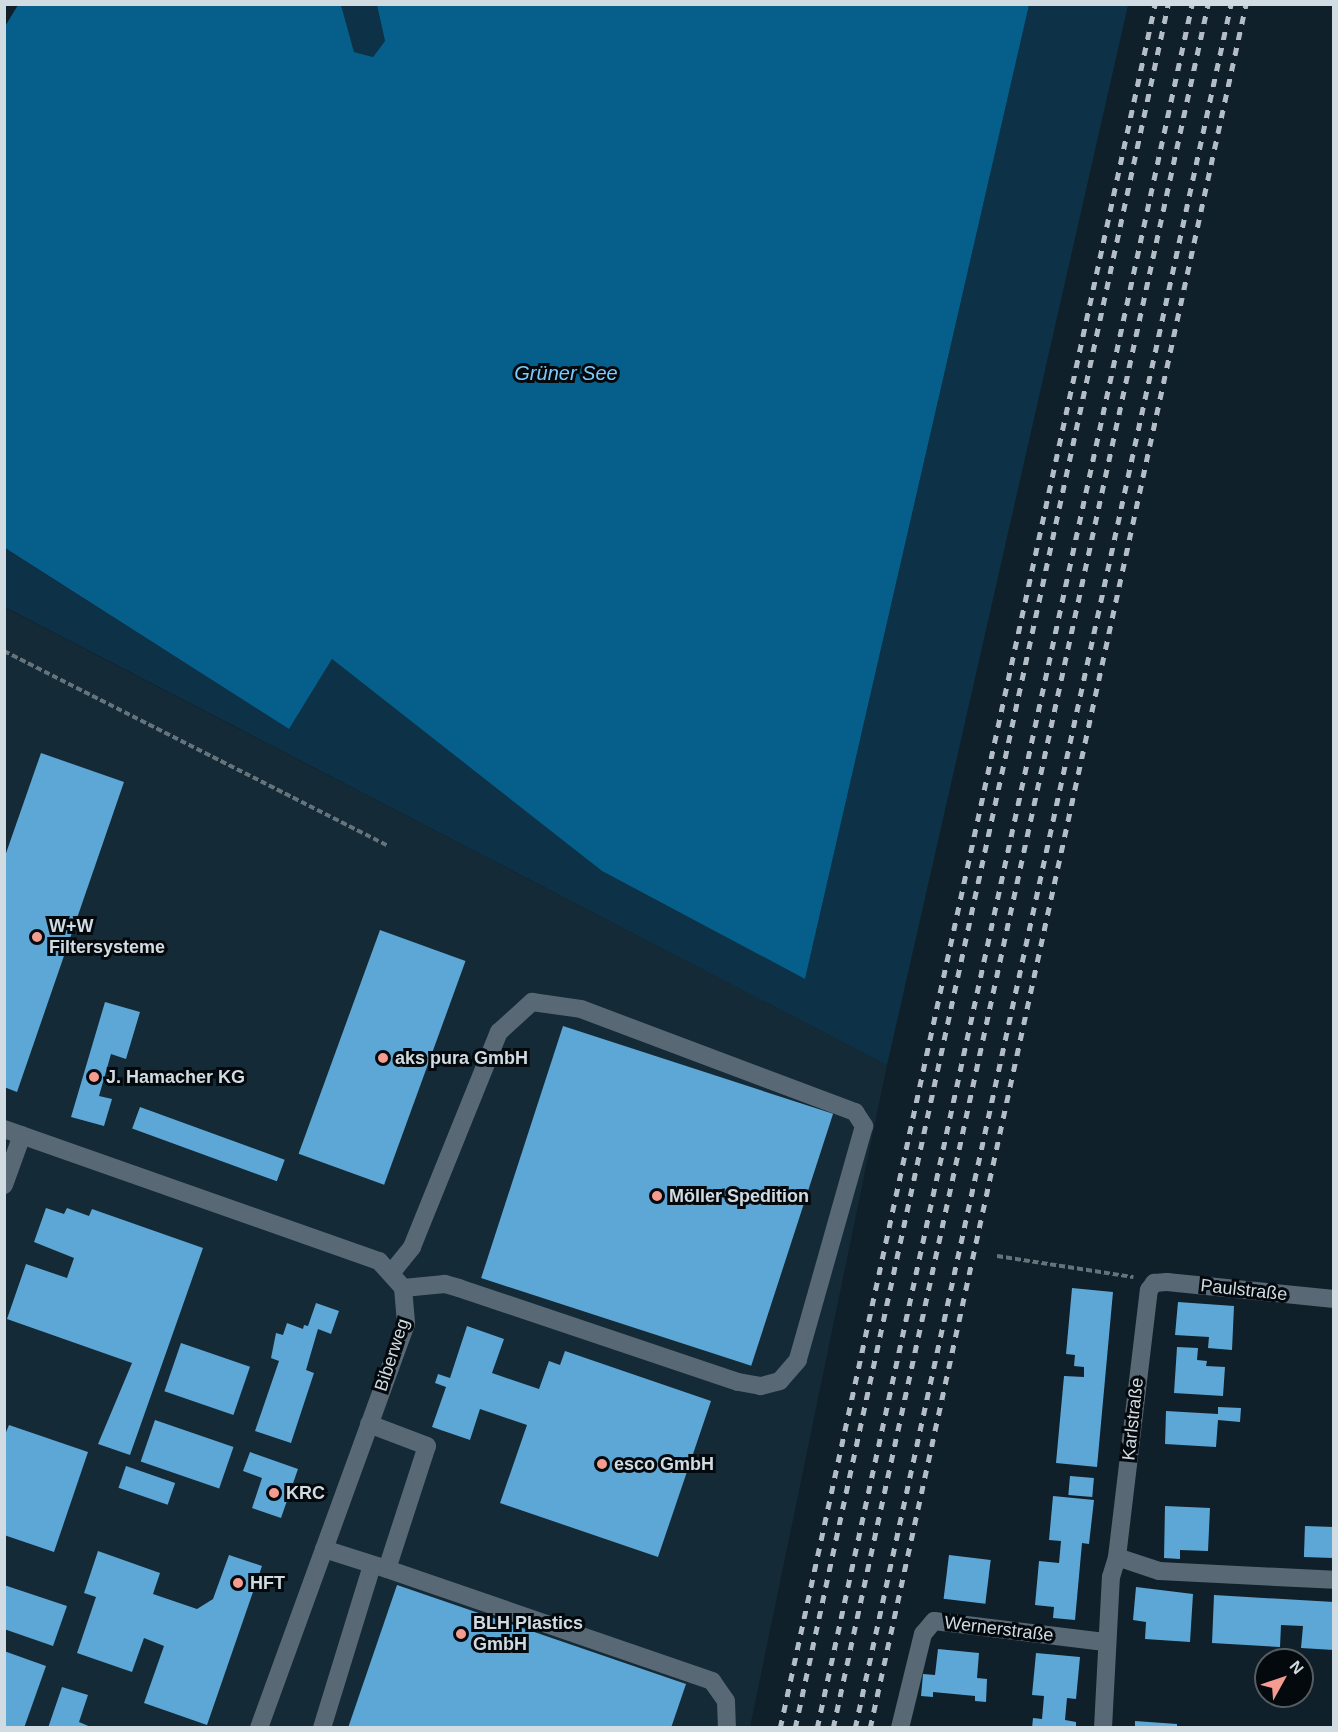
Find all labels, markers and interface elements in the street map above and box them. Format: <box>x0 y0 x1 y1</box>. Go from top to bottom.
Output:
water label: Grüner See <box>514 361 618 385</box>
place label: W+W Filtersysteme <box>49 916 165 958</box>
marker: W+W Filtersysteme <box>30 930 44 944</box>
place label: aks pura GmbH <box>395 1047 528 1069</box>
marker: aks pura GmbH <box>376 1051 390 1065</box>
place label: J. Hamacher KG <box>106 1066 245 1088</box>
marker: J. Hamacher KG <box>87 1070 101 1084</box>
place label: Möller Spedition <box>669 1185 809 1207</box>
marker: Möller Spedition <box>650 1189 664 1203</box>
street label: Paulstraße <box>1200 1275 1288 1305</box>
street label: Biberweg <box>370 1316 414 1394</box>
street label: Karlstraße <box>1118 1377 1148 1461</box>
place label: esco GmbH <box>614 1453 714 1475</box>
marker: esco GmbH <box>595 1457 609 1471</box>
place label: KRC <box>286 1482 325 1504</box>
marker: KRC <box>267 1486 281 1500</box>
place label: HFT <box>250 1572 285 1594</box>
marker: HFT <box>231 1576 245 1590</box>
street label: Wernerstraße <box>943 1612 1055 1646</box>
place label: BLH Plastics GmbH <box>473 1613 583 1656</box>
marker: BLH Plastics GmbH <box>454 1627 468 1641</box>
north arrow <box>1254 1648 1314 1708</box>
text: N <box>1286 1658 1307 1677</box>

